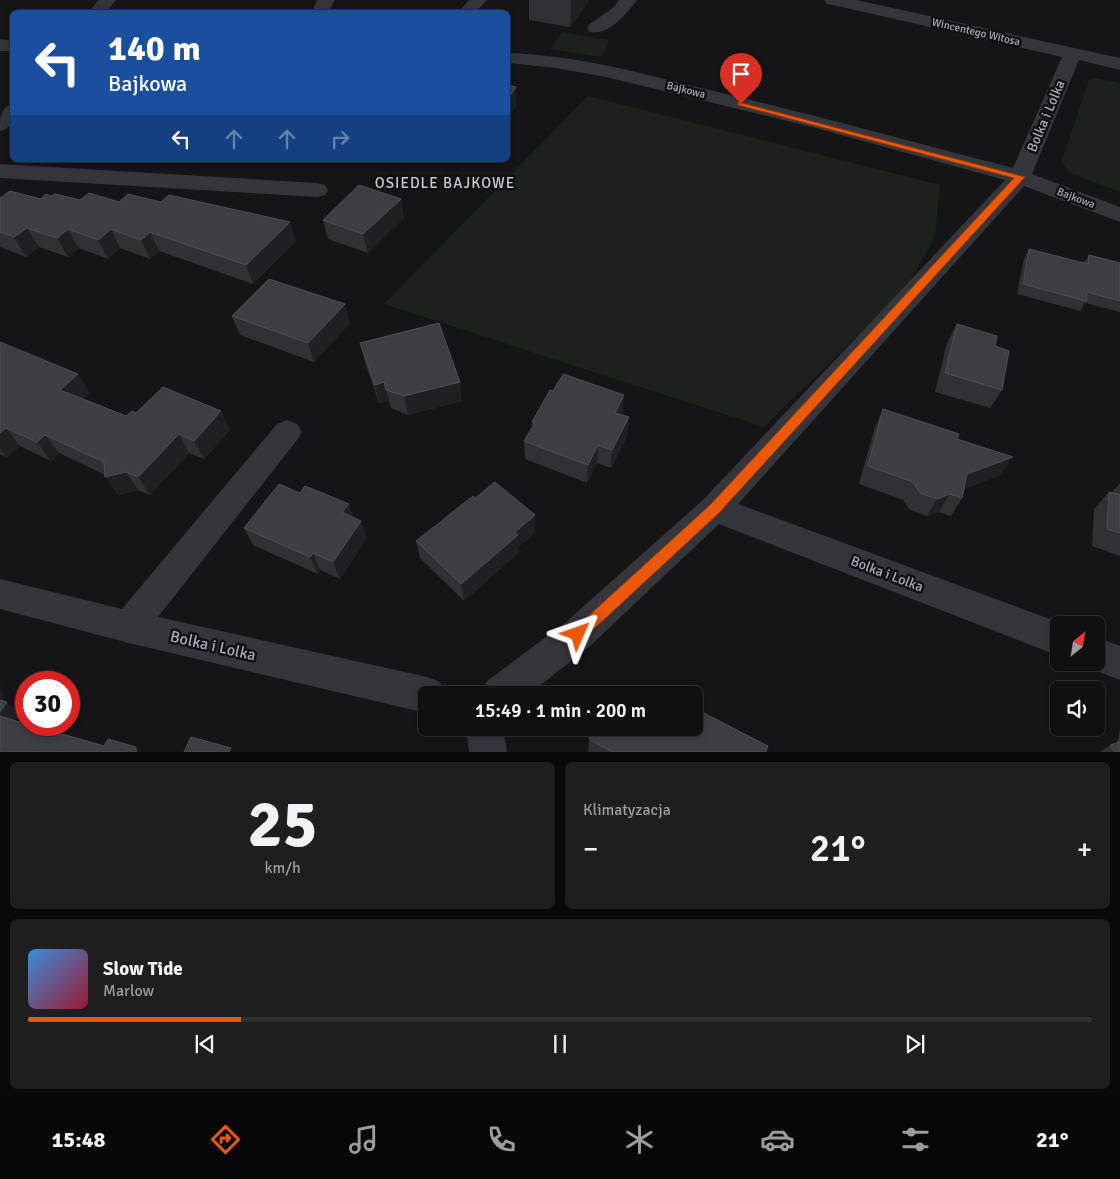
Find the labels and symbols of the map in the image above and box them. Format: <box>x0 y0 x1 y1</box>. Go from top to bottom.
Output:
street label: Wincentego Witosa <box>931 16 1022 49</box>
pin <box>720 53 762 104</box>
street label: Bolka i Lolka <box>1023 78 1069 154</box>
street label: Bajkowa <box>665 79 707 101</box>
district label: OSIEDLE BAJKOWE <box>375 174 515 192</box>
street label: Bajkowa <box>1055 185 1097 211</box>
street label: Bolka i Lolka <box>848 552 926 596</box>
position arrow <box>551 607 603 659</box>
north arrow <box>1050 616 1105 671</box>
street label: Bolka i Lolka <box>168 626 258 666</box>
speed limit sign: 30 <box>15 671 80 736</box>

